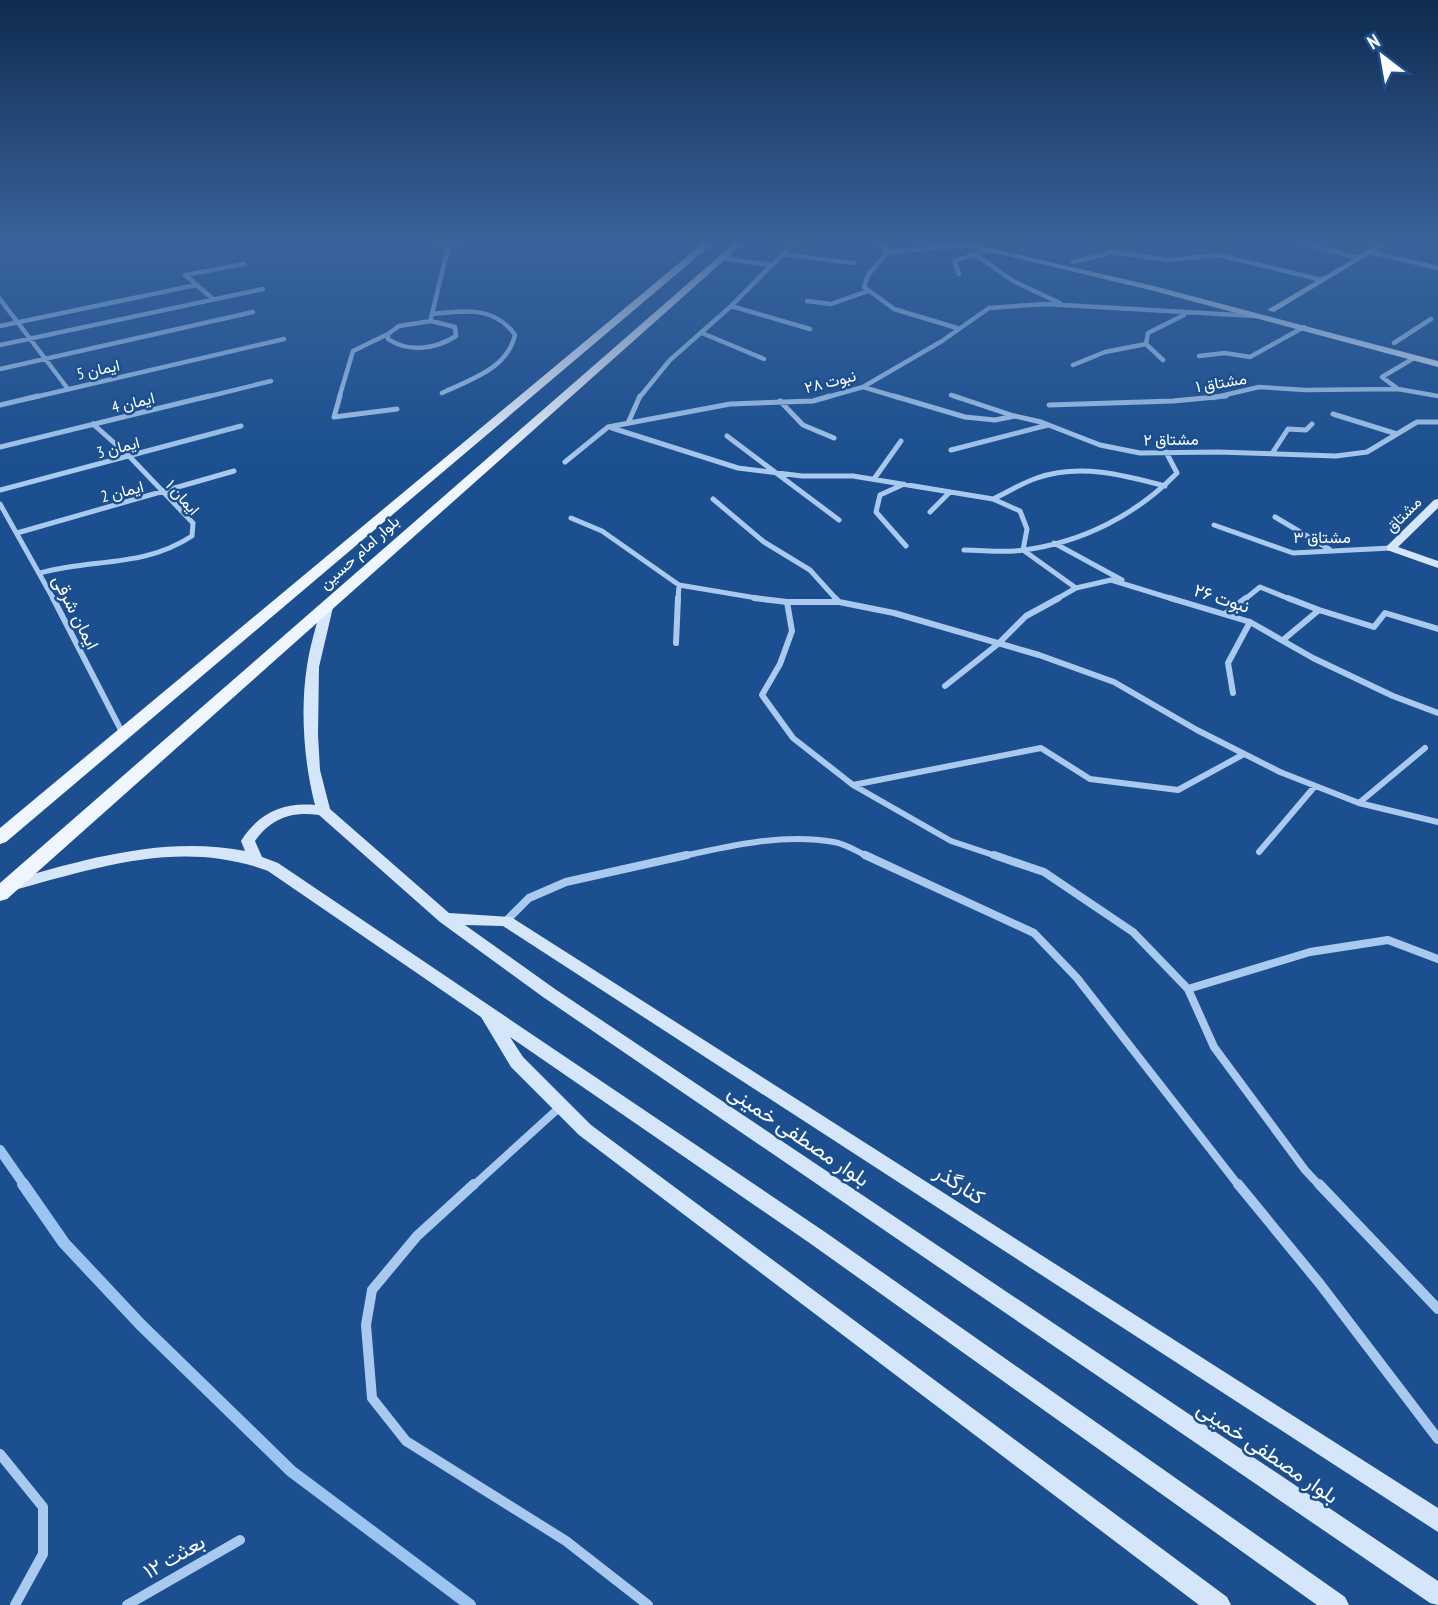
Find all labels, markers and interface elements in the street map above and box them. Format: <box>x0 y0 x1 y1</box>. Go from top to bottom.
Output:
north arrow <box>1347 21 1417 91</box>
text: N <box>1363 28 1384 54</box>
street label: ایمان 5 <box>75 354 121 384</box>
street label: نبوت ۲۸ <box>802 365 858 398</box>
street label: مشتاق ۱ <box>1194 368 1248 396</box>
street label: ایمان 4 <box>109 387 157 417</box>
street label: مشتاق ۲ <box>1143 429 1199 449</box>
street label: ایمان 3 <box>94 432 142 462</box>
street label: ایمان ۱ <box>162 475 204 519</box>
street label: ایمان 2 <box>98 476 146 506</box>
street label: مشتاق <box>1381 492 1425 536</box>
street label: بلوار امام حسین <box>315 511 404 594</box>
street label: مشتاق ۳ <box>1293 527 1351 547</box>
street label: ایمان شرقی <box>47 571 105 653</box>
street label: نبوت ۲۶ <box>1191 578 1253 618</box>
street label: بلوار مصطفی خمینی <box>723 1078 875 1192</box>
street label: کنارگذر <box>929 1157 990 1210</box>
street label: بلوار مصطفی خمینی <box>1192 1395 1344 1509</box>
street label: بعثت ۱۲ <box>138 1528 210 1584</box>

